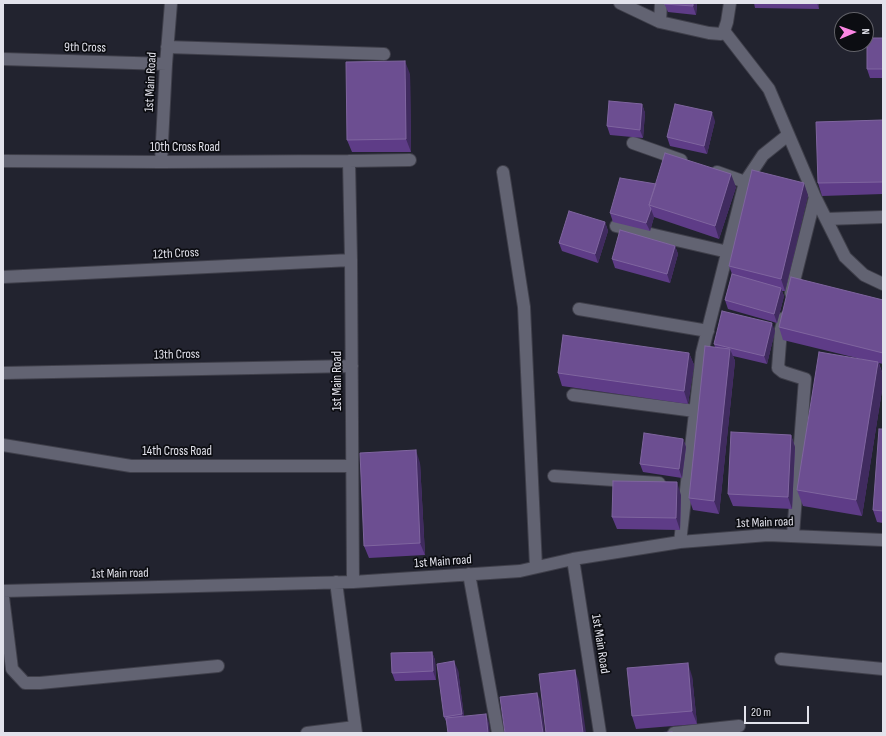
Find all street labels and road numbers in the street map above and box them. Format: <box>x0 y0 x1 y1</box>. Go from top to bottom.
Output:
street label: 9th Cross <box>64 40 106 56</box>
street label: 1st Main Road <box>142 52 160 112</box>
street label: 10th Cross Road <box>150 140 220 156</box>
street label: 12th Cross <box>153 245 199 263</box>
street label: 13th Cross <box>154 347 200 363</box>
street label: 1st Main Road <box>330 351 346 411</box>
street label: 14th Cross Road <box>142 444 212 460</box>
street label: 1st Main road <box>736 514 794 532</box>
street label: 1st Main road <box>414 552 472 572</box>
street label: 1st Main road <box>91 566 149 582</box>
street label: 1st Main Road <box>588 613 612 675</box>

